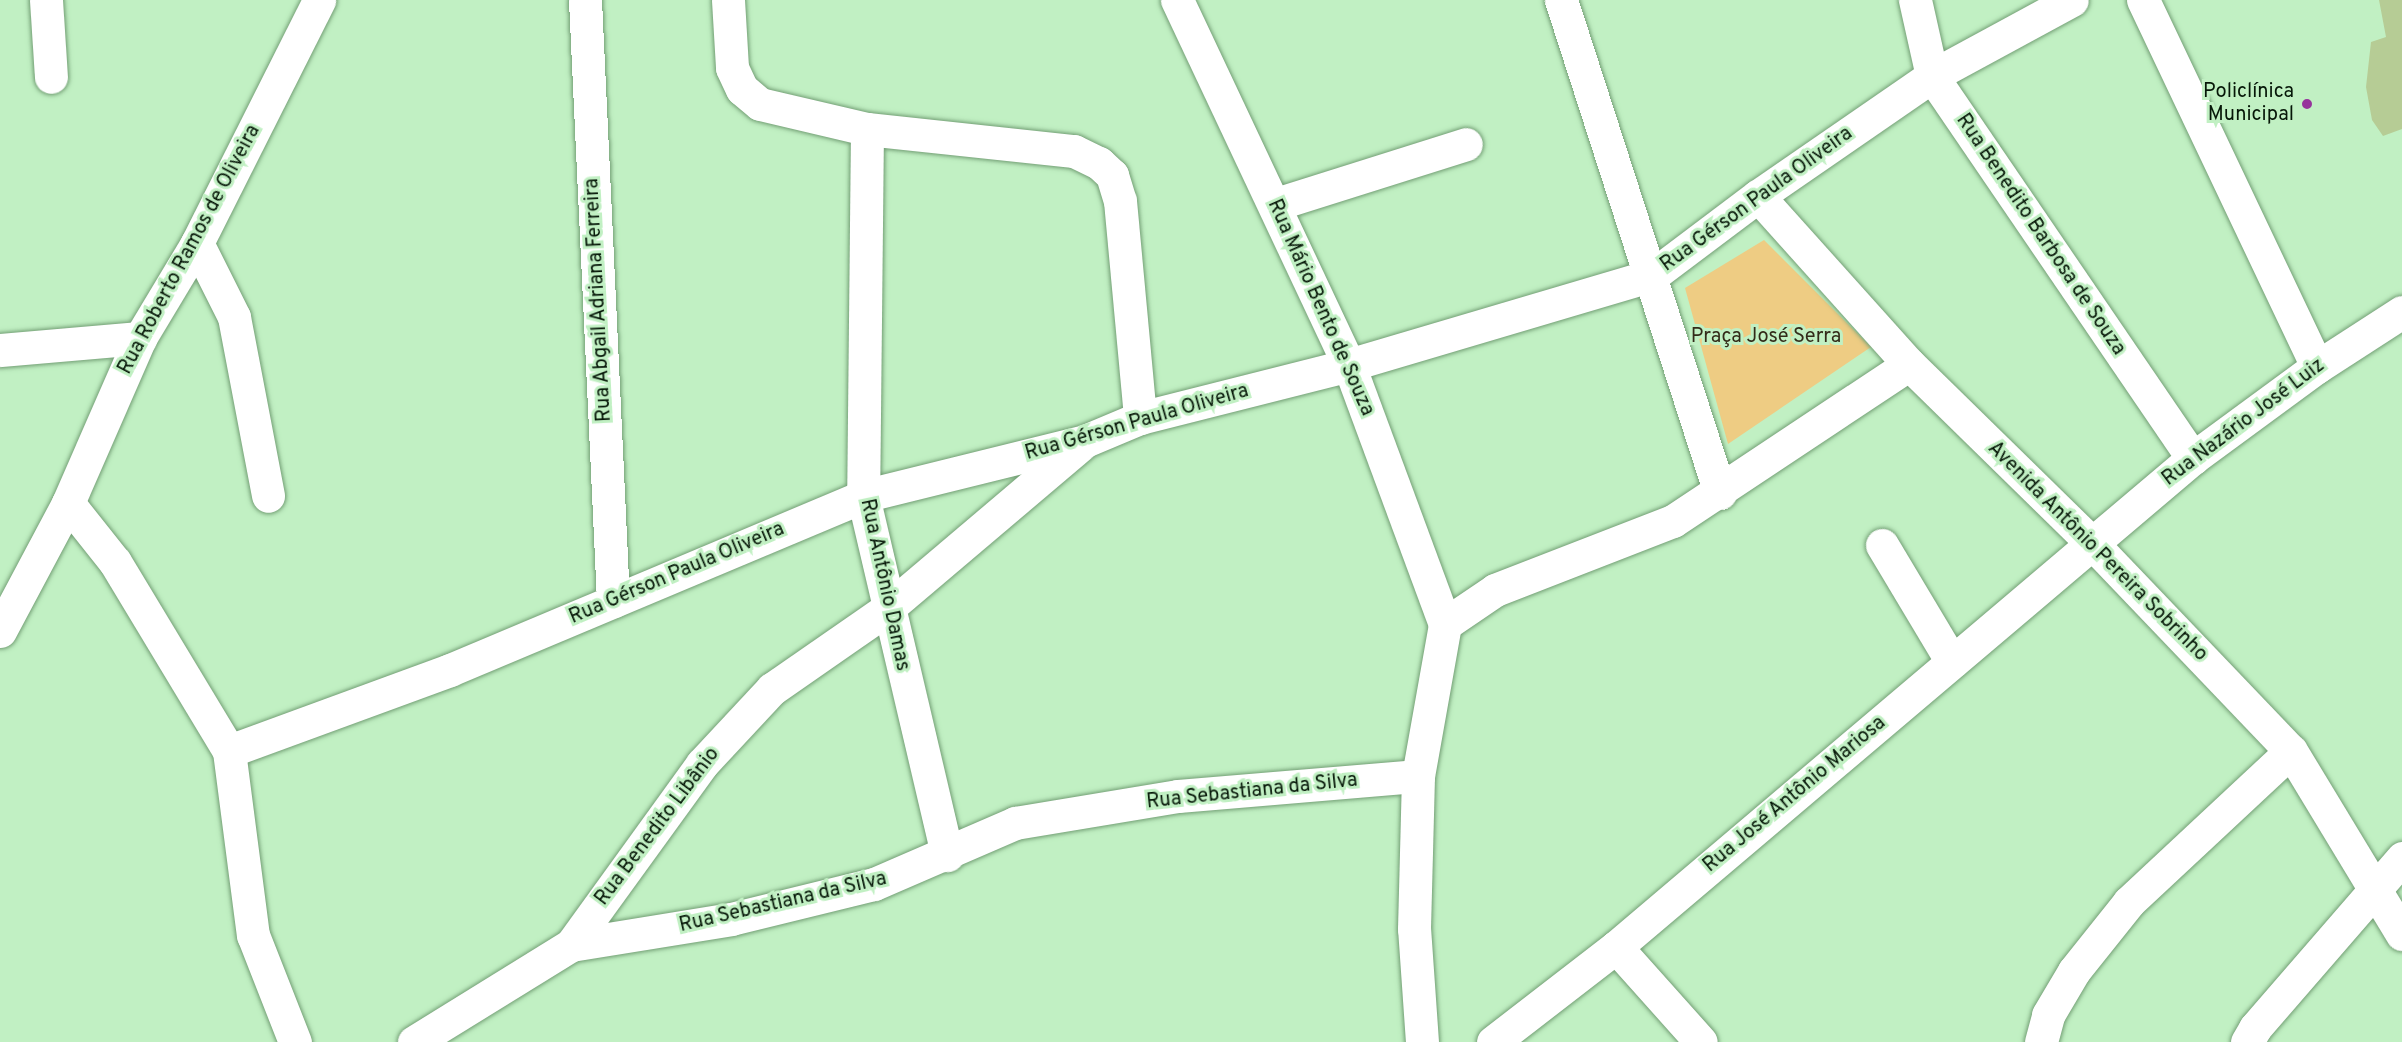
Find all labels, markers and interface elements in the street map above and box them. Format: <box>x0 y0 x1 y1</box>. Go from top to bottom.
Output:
place label: Policlínica Municipal <box>2203 80 2294 127</box>
marker: Policlínica Municipal <box>2298 95 2316 113</box>
street label: Rua Benedito Barbosa de Souza <box>1950 110 2130 360</box>
street label: Rua Roberto Ramos de Oliveira <box>114 121 266 379</box>
street label: Rua Gérson Paula Oliveira <box>1656 122 1858 278</box>
street label: Rua Abgail Adriana Ferreira <box>581 177 617 423</box>
street label: Rua Mário Bento de Souza <box>1261 196 1379 420</box>
park label: Praça José Serra <box>1691 325 1841 349</box>
street label: Rua Nazário José Luiz <box>2158 354 2330 492</box>
street label: Rua Gérson Paula Oliveira <box>1023 380 1251 466</box>
street label: Avenida Antônio Pereira Sobrinho <box>1982 437 2212 667</box>
street label: Rua Antônio Damas <box>854 496 914 674</box>
street label: Rua Gérson Paula Oliveira <box>566 518 788 630</box>
street label: Rua José Antônio Mariosa <box>1699 711 1891 879</box>
street label: Rua Benedito Libânio <box>591 743 725 911</box>
street label: Rua Sebastiana da Silva <box>1145 769 1359 815</box>
street label: Rua Sebastiana da Silva <box>677 867 889 939</box>

